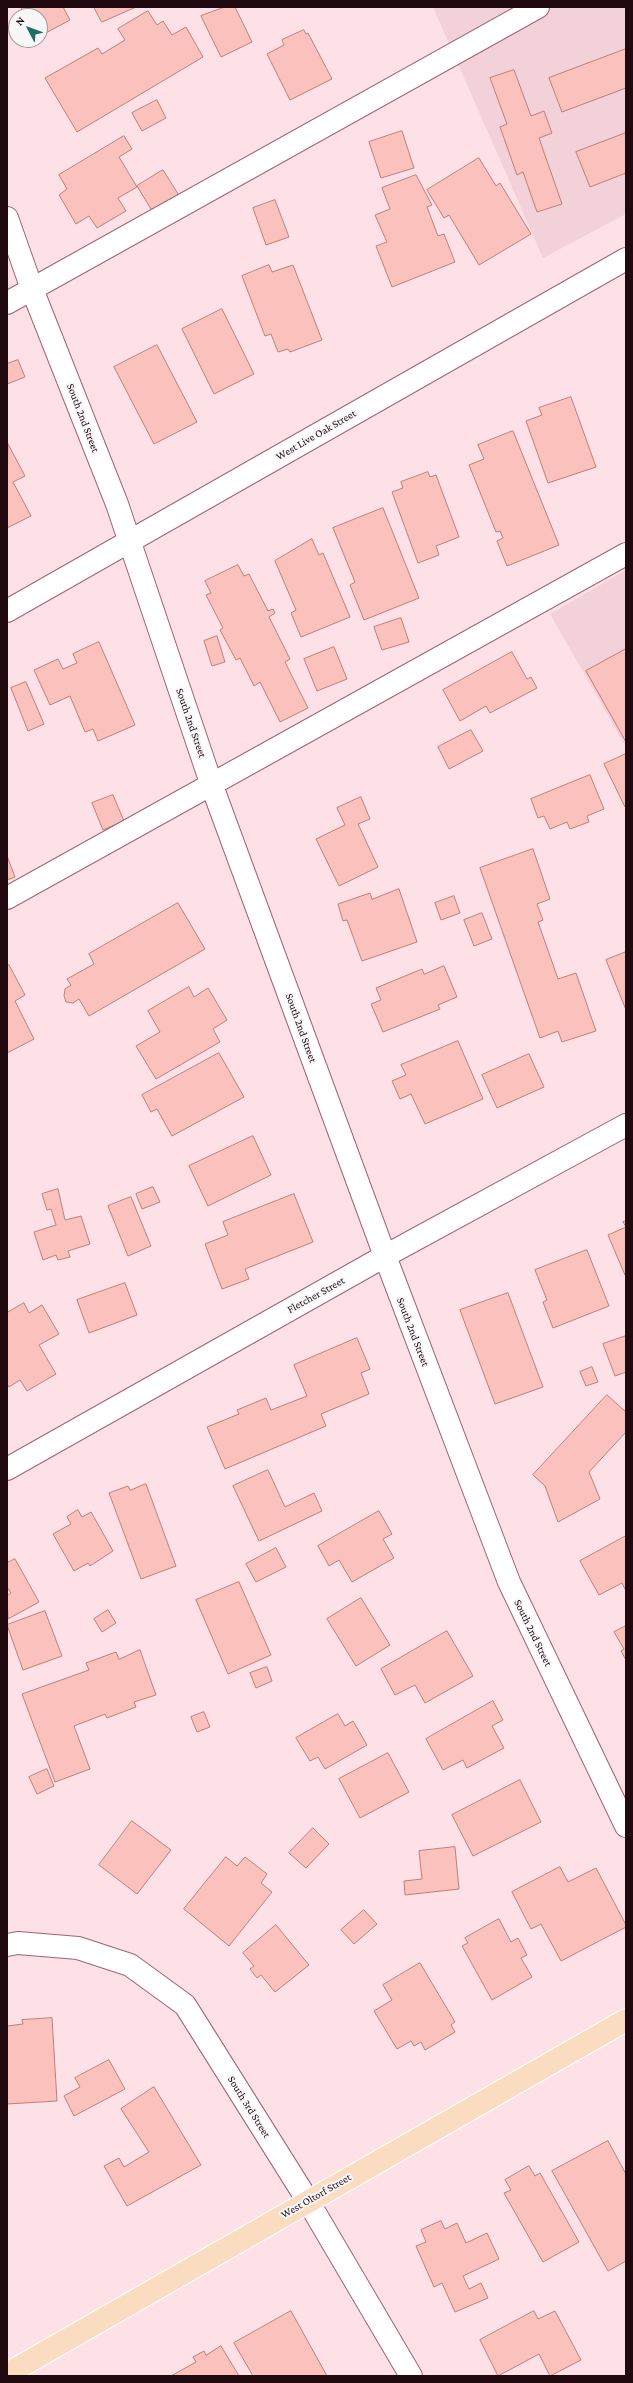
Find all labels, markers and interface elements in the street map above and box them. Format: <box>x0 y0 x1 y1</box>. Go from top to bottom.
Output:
north arrow <box>8 8 48 48</box>
text: N <box>13 14 27 28</box>
street label: South 2nd Street <box>64 382 102 454</box>
street label: West Live Oak Street <box>274 407 358 463</box>
street label: South 2nd Street <box>173 686 209 760</box>
street label: South 2nd Street <box>282 992 320 1064</box>
street label: Fletcher Street <box>285 1274 347 1316</box>
street label: South 2nd Street <box>394 1296 432 1368</box>
street label: South 2nd Street <box>511 1597 555 1669</box>
street label: South 3rd Street <box>225 2074 273 2140</box>
street label: West Oltorf Street <box>279 2171 353 2221</box>

